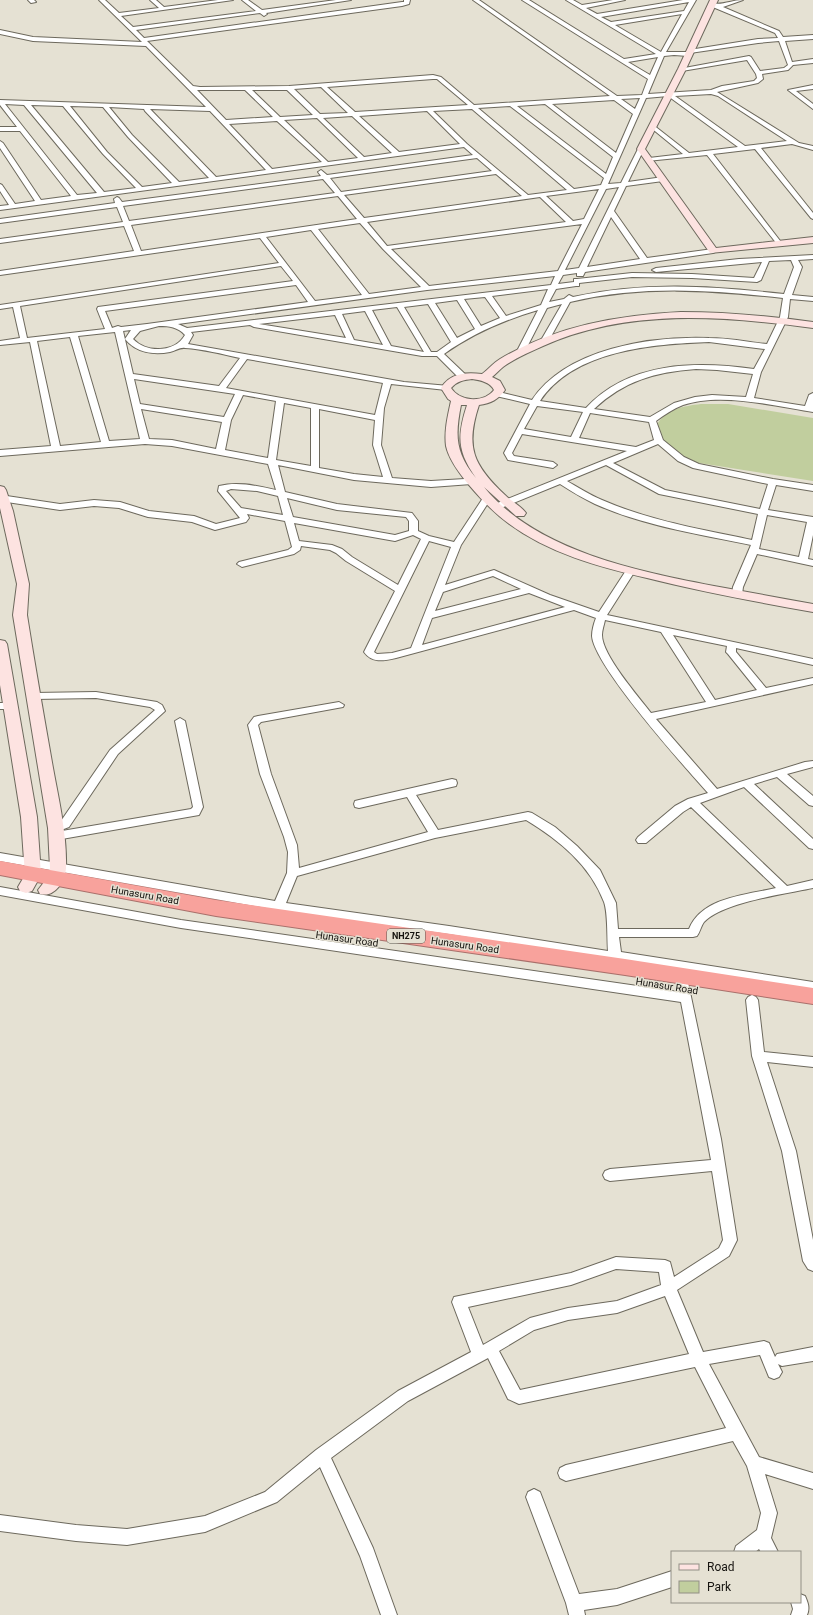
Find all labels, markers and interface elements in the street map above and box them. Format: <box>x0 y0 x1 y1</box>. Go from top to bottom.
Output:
street label: Hunasuru Road <box>110 884 180 906</box>
street label: Hunasur Road <box>315 929 379 949</box>
road number: NH275 <box>387 929 425 943</box>
street label: Hunasuru Road <box>430 935 500 955</box>
street label: Hunasur Road <box>635 976 699 996</box>
legend <box>671 1551 801 1603</box>
text: Road <box>707 1560 735 1574</box>
text: Park <box>707 1580 732 1594</box>

